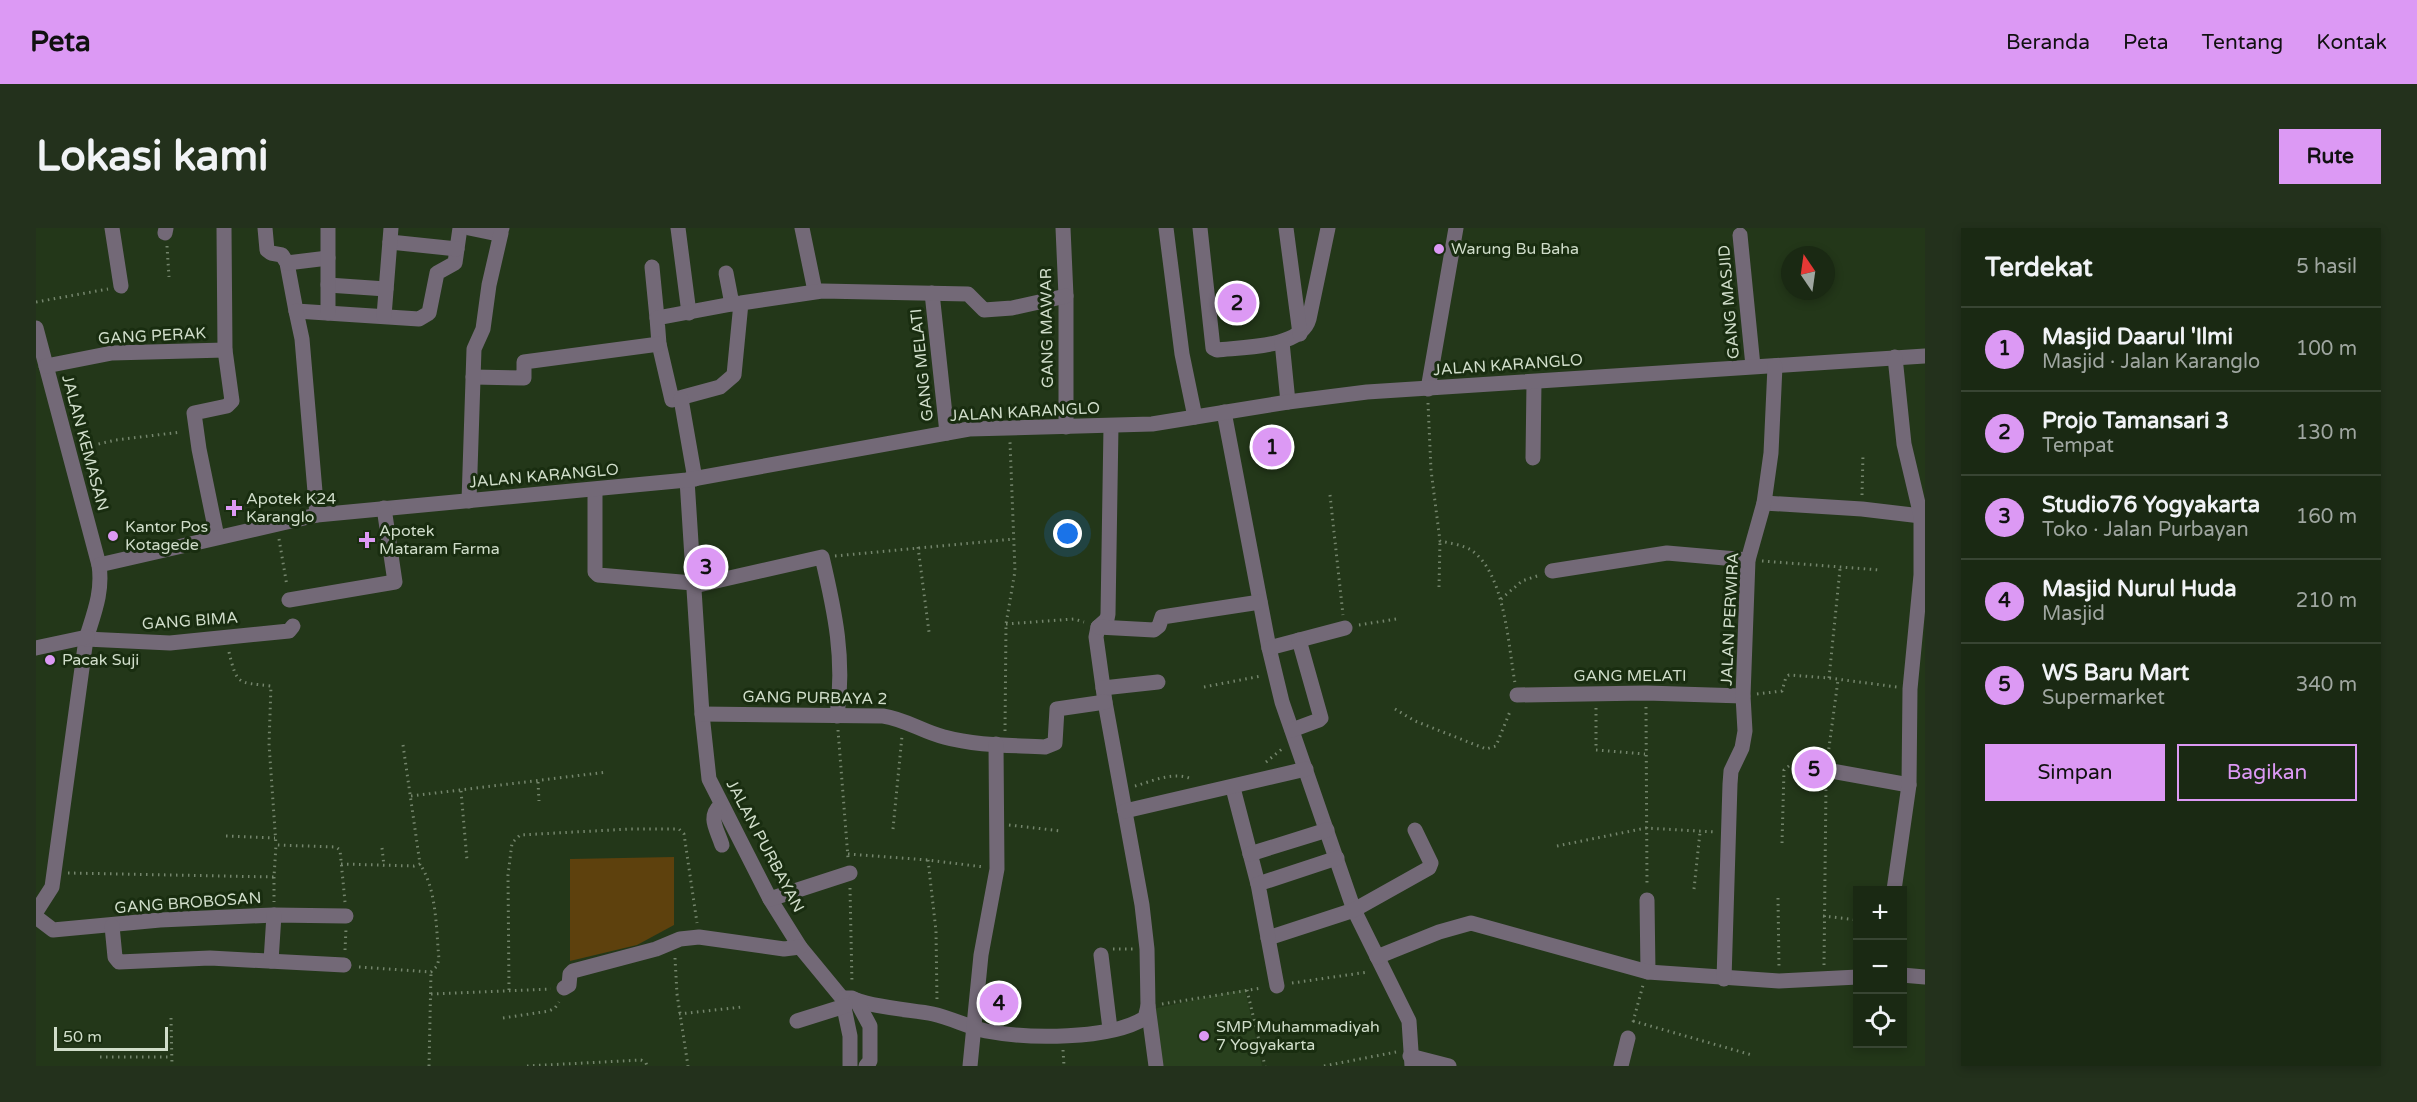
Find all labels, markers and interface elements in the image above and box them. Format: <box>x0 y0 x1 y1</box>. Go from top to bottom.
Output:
text: Peta <box>30 25 91 59</box>
text: Beranda <box>2006 30 2090 55</box>
text: Peta <box>2123 30 2169 55</box>
text: Tentang <box>2202 30 2283 55</box>
text: Kontak <box>2316 30 2387 55</box>
button: Rute <box>2279 129 2381 184</box>
text: Lokasi kami <box>36 131 268 182</box>
place label: Warung Bu Baha <box>1451 239 1579 259</box>
marker: Warung Bu Baha <box>1432 242 1446 256</box>
street label: GANG MASJID <box>1714 244 1744 360</box>
north arrow <box>1781 246 1835 300</box>
text: Terdekat <box>1985 252 2093 283</box>
text: 5 hasil <box>2296 255 2357 279</box>
street label: GANG MAWAR <box>1036 268 1058 388</box>
pin: 2 <box>1218 280 1256 326</box>
street label: GANG MELATI <box>906 308 938 422</box>
street label: GANG PERAK <box>97 323 207 349</box>
text: Masjid Daarul 'Ilmi <box>2042 324 2233 350</box>
text: 1 <box>1998 337 2011 361</box>
text: 100 m <box>2296 337 2357 361</box>
street label: JALAN KARANGLO <box>1432 350 1584 380</box>
text: Masjid · Jalan Karanglo <box>2042 350 2260 374</box>
street label: JALAN KEMASAN <box>57 373 113 513</box>
street label: JALAN KARANGLO <box>950 398 1100 426</box>
text: Projo Tamansari 3 <box>2042 408 2229 434</box>
text: 2 <box>1998 421 2011 445</box>
text: 130 m <box>2296 421 2357 445</box>
pin: 1 <box>1252 424 1292 470</box>
text: Tempat <box>2042 434 2114 458</box>
street label: JALAN KARANGLO <box>468 459 620 493</box>
place label: Apotek K24 Karanglo <box>246 489 336 527</box>
text: Studio76 Yogyakarta <box>2042 492 2260 518</box>
marker: Apotek K24 Karanglo <box>227 501 241 515</box>
text: 3 <box>1998 505 2011 529</box>
text: 160 m <box>2296 505 2357 529</box>
place label: Kantor Pos Kotagede <box>125 517 208 555</box>
text: Toko · Jalan Purbayan <box>2042 518 2249 542</box>
your location <box>1053 519 1082 548</box>
place label: Apotek Mataram Farma <box>379 521 500 559</box>
marker: Kantor Pos Kotagede <box>106 529 120 543</box>
marker: Apotek Mataram Farma <box>360 533 374 547</box>
pin: 3 <box>686 544 726 590</box>
street label: JALAN PERWIRA <box>1717 552 1743 686</box>
text: Masjid Nurul Huda <box>2042 576 2237 602</box>
text: 4 <box>1998 589 2011 613</box>
text: 210 m <box>2296 589 2357 613</box>
text: Masjid <box>2042 602 2105 626</box>
street label: GANG BIMA <box>141 608 239 634</box>
place label: Pacak Suji <box>62 650 139 670</box>
marker: Pacak Suji <box>43 653 57 667</box>
text: WS Baru Mart <box>2042 660 2189 686</box>
street label: GANG MELATI <box>1574 666 1686 686</box>
text: 5 <box>1998 673 2011 697</box>
text: 340 m <box>2296 673 2357 697</box>
text: Supermarket <box>2042 686 2165 710</box>
street label: GANG PURBAYA 2 <box>742 687 888 709</box>
button: Simpan <box>1985 744 2165 801</box>
button: Bagikan <box>2177 744 2357 801</box>
pin: 5 <box>1794 746 1834 792</box>
street label: JALAN PURBAYAN <box>722 776 808 916</box>
map controls <box>1853 886 1907 1048</box>
button: + <box>1853 886 1907 940</box>
street label: GANG BROBOSAN <box>114 888 262 918</box>
button: − <box>1853 940 1907 994</box>
pin: 4 <box>980 980 1018 1026</box>
button: locate <box>1853 994 1907 1048</box>
place label: SMP Muhammadiyah 7 Yogyakarta <box>1216 1017 1380 1055</box>
scale bar <box>54 1024 168 1052</box>
text: 50 m <box>63 1027 102 1047</box>
marker: SMP Muhammadiyah 7 Yogyakarta <box>1197 1029 1211 1043</box>

